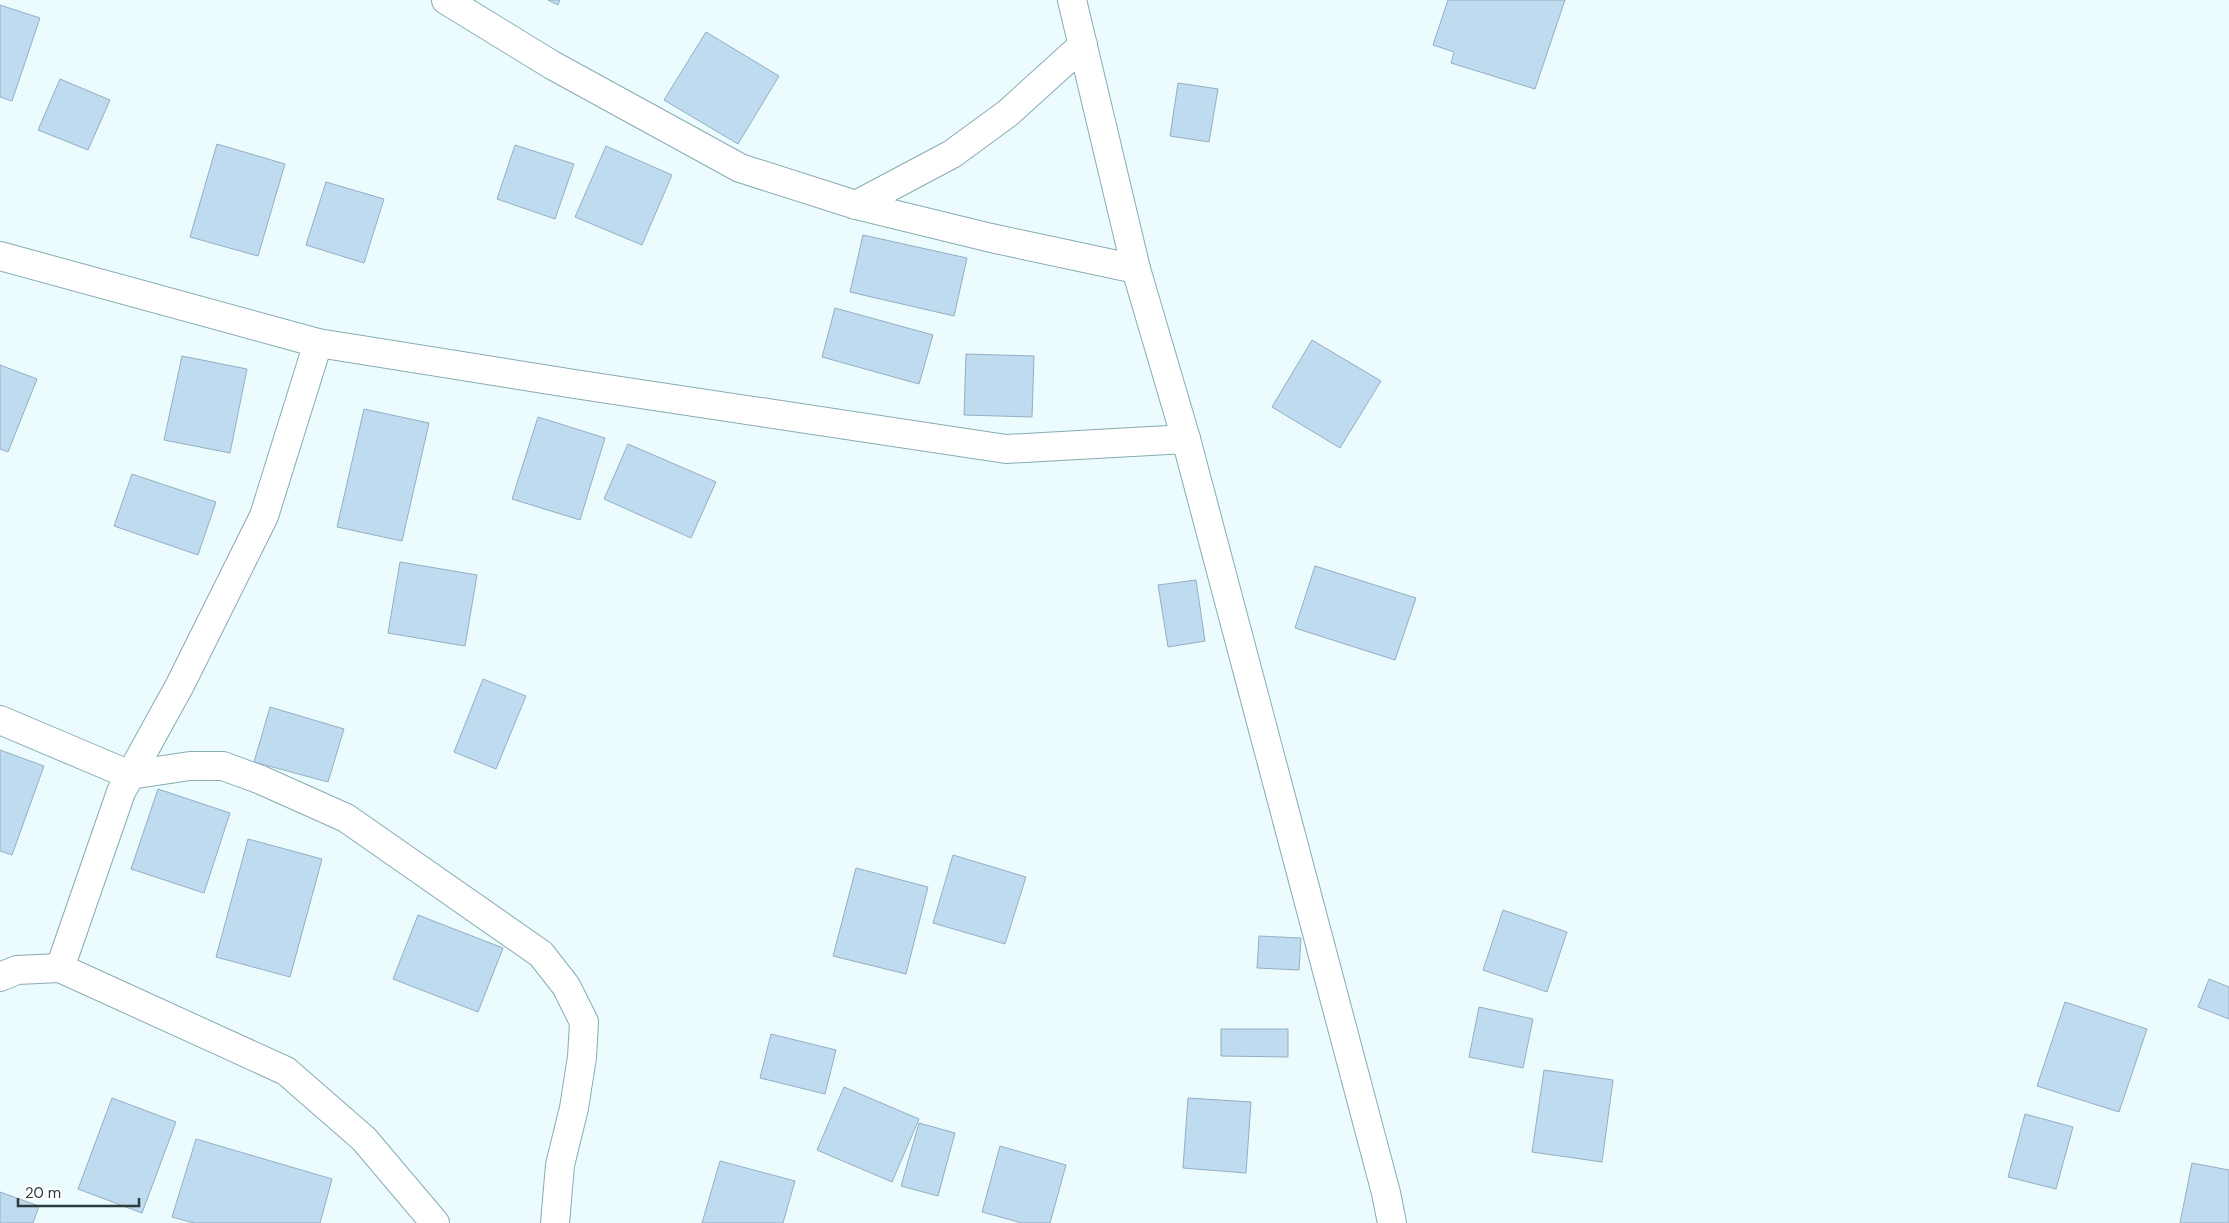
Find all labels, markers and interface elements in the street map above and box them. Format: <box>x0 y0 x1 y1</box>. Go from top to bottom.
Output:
scale bar <box>18 1176 139 1208</box>
text: 20 m <box>25 1183 61 1203</box>

